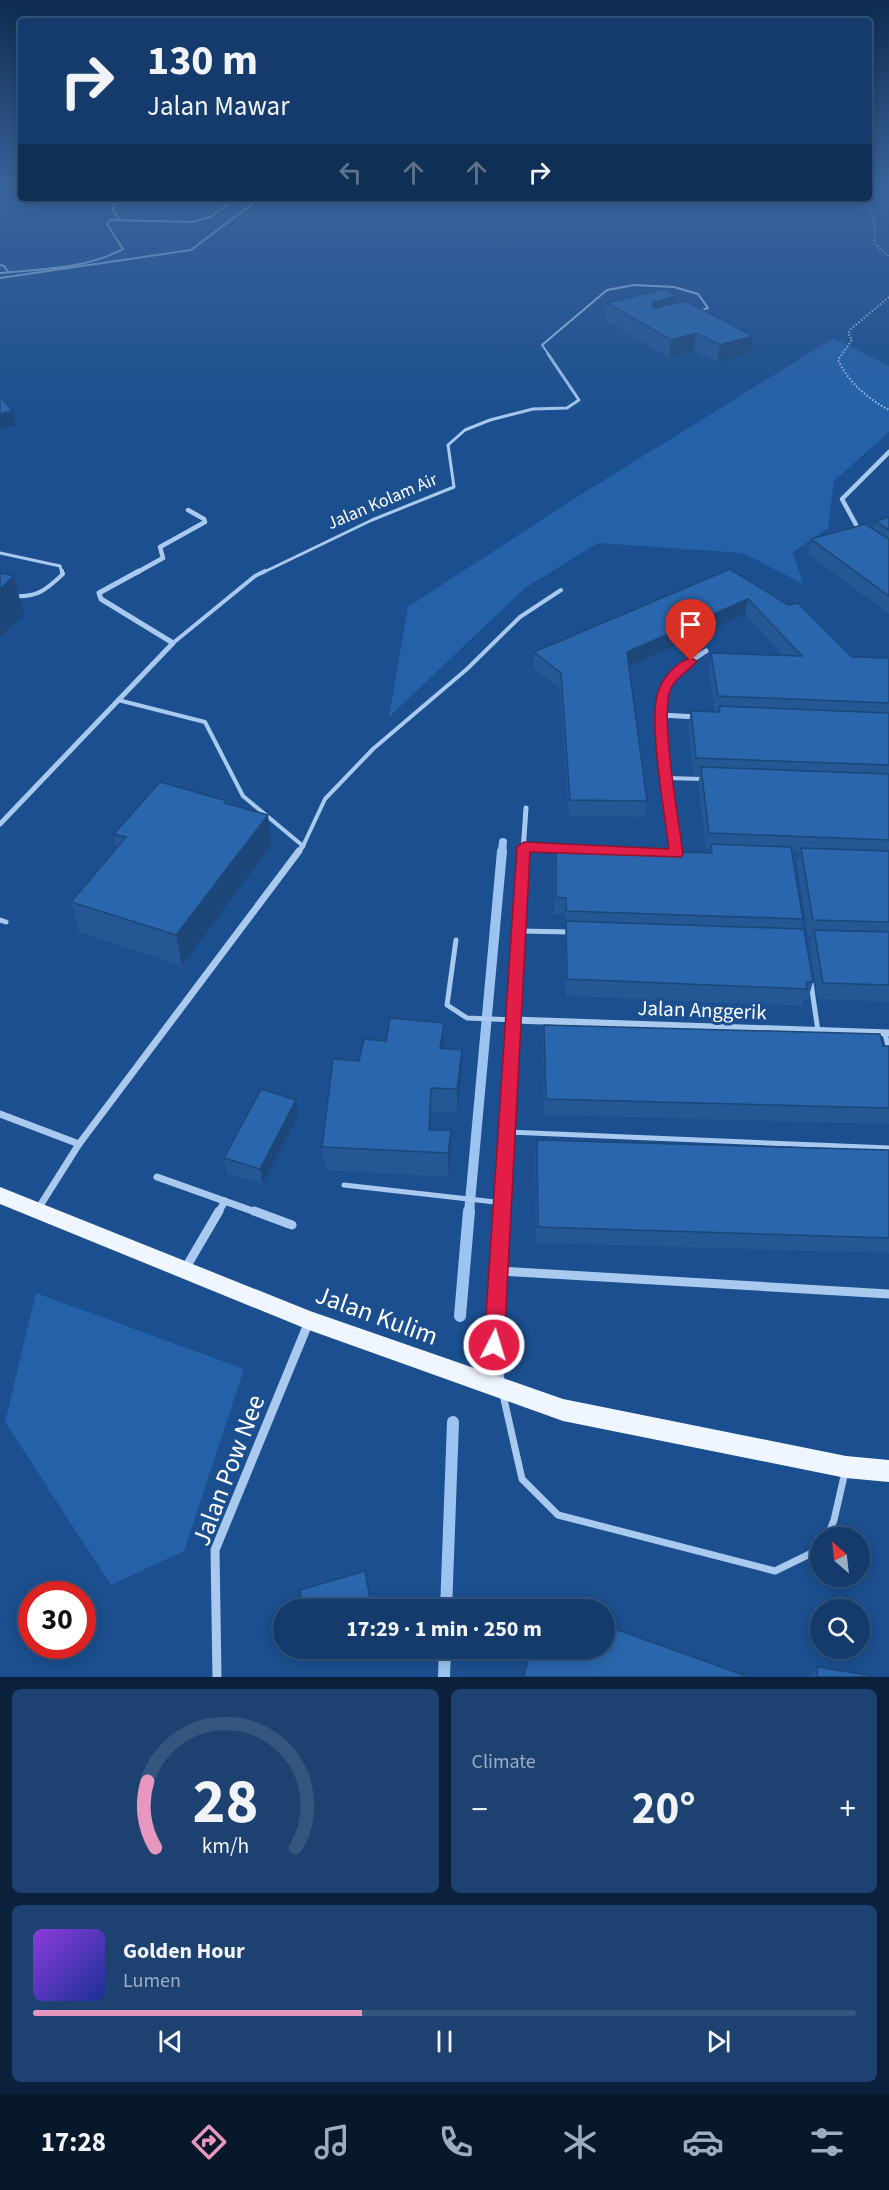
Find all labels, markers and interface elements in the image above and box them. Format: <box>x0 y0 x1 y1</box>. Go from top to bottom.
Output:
text: 130 m <box>147 31 258 91</box>
icon: right <box>48 42 126 120</box>
text: Jalan Mawar <box>147 87 290 126</box>
icon: left <box>334 156 367 189</box>
icon: ahead <box>397 156 430 189</box>
icon: ahead <box>460 156 493 189</box>
icon: right <box>523 156 556 189</box>
street label: Jalan Kolam Air <box>323 467 442 536</box>
pin <box>665 599 716 661</box>
icon: arrive <box>674 608 707 641</box>
street label: Jalan Anggerik <box>637 993 768 1027</box>
street label: Jalan Kulim <box>310 1276 443 1355</box>
position arrow <box>462 1313 526 1377</box>
street label: Jalan Pow Nee <box>183 1389 274 1551</box>
north arrow <box>810 1527 870 1587</box>
map controls <box>810 1527 870 1659</box>
speed limit sign: 30 <box>18 1581 96 1659</box>
button: search <box>810 1599 870 1659</box>
text: 17:29 · 1 min · 250 m <box>346 1613 542 1645</box>
text: Climate <box>472 1748 536 1776</box>
text: 28 <box>192 1758 258 1847</box>
text: 20° <box>632 1777 696 1841</box>
text: − <box>472 1786 488 1833</box>
text: + <box>840 1786 856 1833</box>
text: km/h <box>201 1831 249 1862</box>
text: Golden Hour <box>123 1935 245 1967</box>
text: Lumen <box>123 1967 181 1995</box>
icon: previous <box>154 2025 187 2058</box>
icon: pause <box>428 2025 461 2058</box>
icon: next <box>702 2025 735 2058</box>
icon: directions <box>188 2121 230 2163</box>
icon: music <box>311 2121 353 2163</box>
icon: phone <box>435 2121 477 2163</box>
icon: climate <box>559 2121 601 2163</box>
icon: car <box>682 2121 724 2163</box>
icon: filters <box>806 2121 848 2163</box>
text: 17:28 <box>41 2123 106 2162</box>

